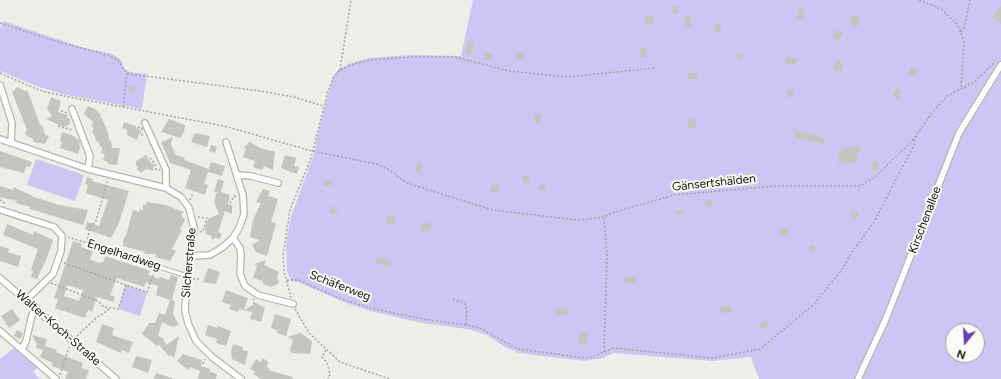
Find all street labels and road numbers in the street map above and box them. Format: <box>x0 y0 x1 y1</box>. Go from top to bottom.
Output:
street label: Gänsertshälden <box>671 171 757 195</box>
street label: Kirschenallee <box>906 184 944 256</box>
street label: Silcherstraße <box>179 227 199 299</box>
street label: Engelhardweg <box>85 236 163 274</box>
street label: Schäferweg <box>307 268 373 304</box>
street label: Walter-Koch-Straße <box>13 287 103 369</box>

